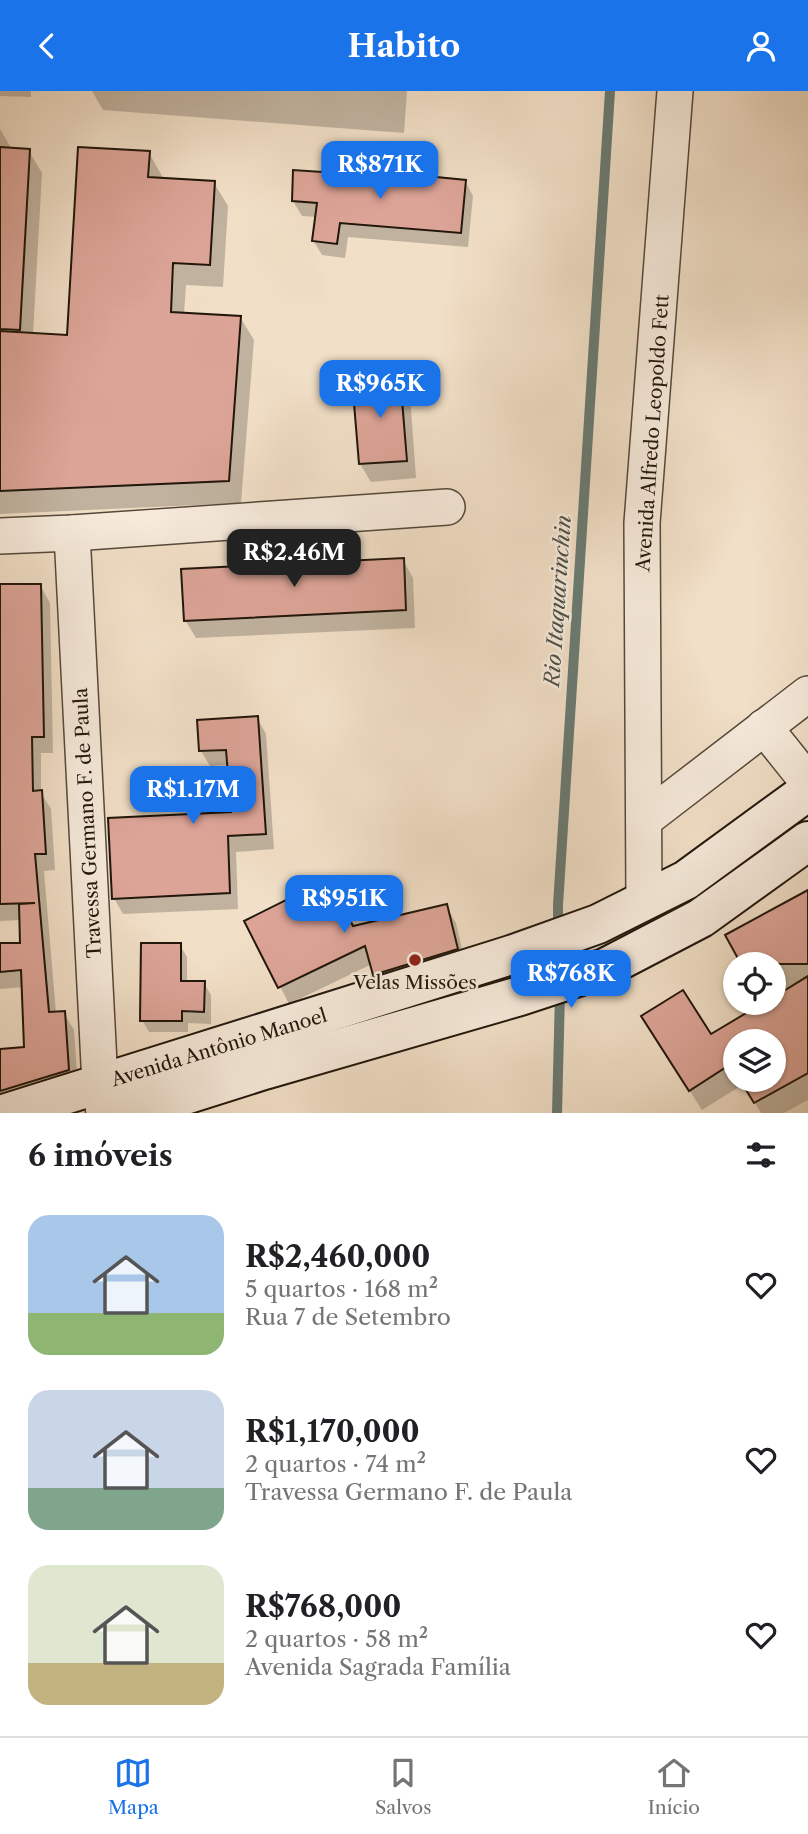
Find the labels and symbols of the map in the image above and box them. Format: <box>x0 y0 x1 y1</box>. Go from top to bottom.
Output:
pin: R$871K <box>323 141 437 201</box>
street label: Avenida Alfredo Leopoldo Fett <box>631 294 674 573</box>
pin: R$965K <box>323 361 437 420</box>
water label: Rio Itaquarinchin <box>539 514 576 690</box>
pin: R$2.46M <box>229 529 359 589</box>
street label: Travessa Germano F. de Paula <box>69 687 106 959</box>
pin: R$1.17M <box>128 767 258 826</box>
pin: R$951K <box>287 875 401 935</box>
pin: R$768K <box>514 951 628 1010</box>
marker: Velas Missões <box>407 952 423 968</box>
place label: Velas Missões <box>352 971 477 994</box>
street label: Avenida Antônio Manoel <box>108 1004 330 1092</box>

